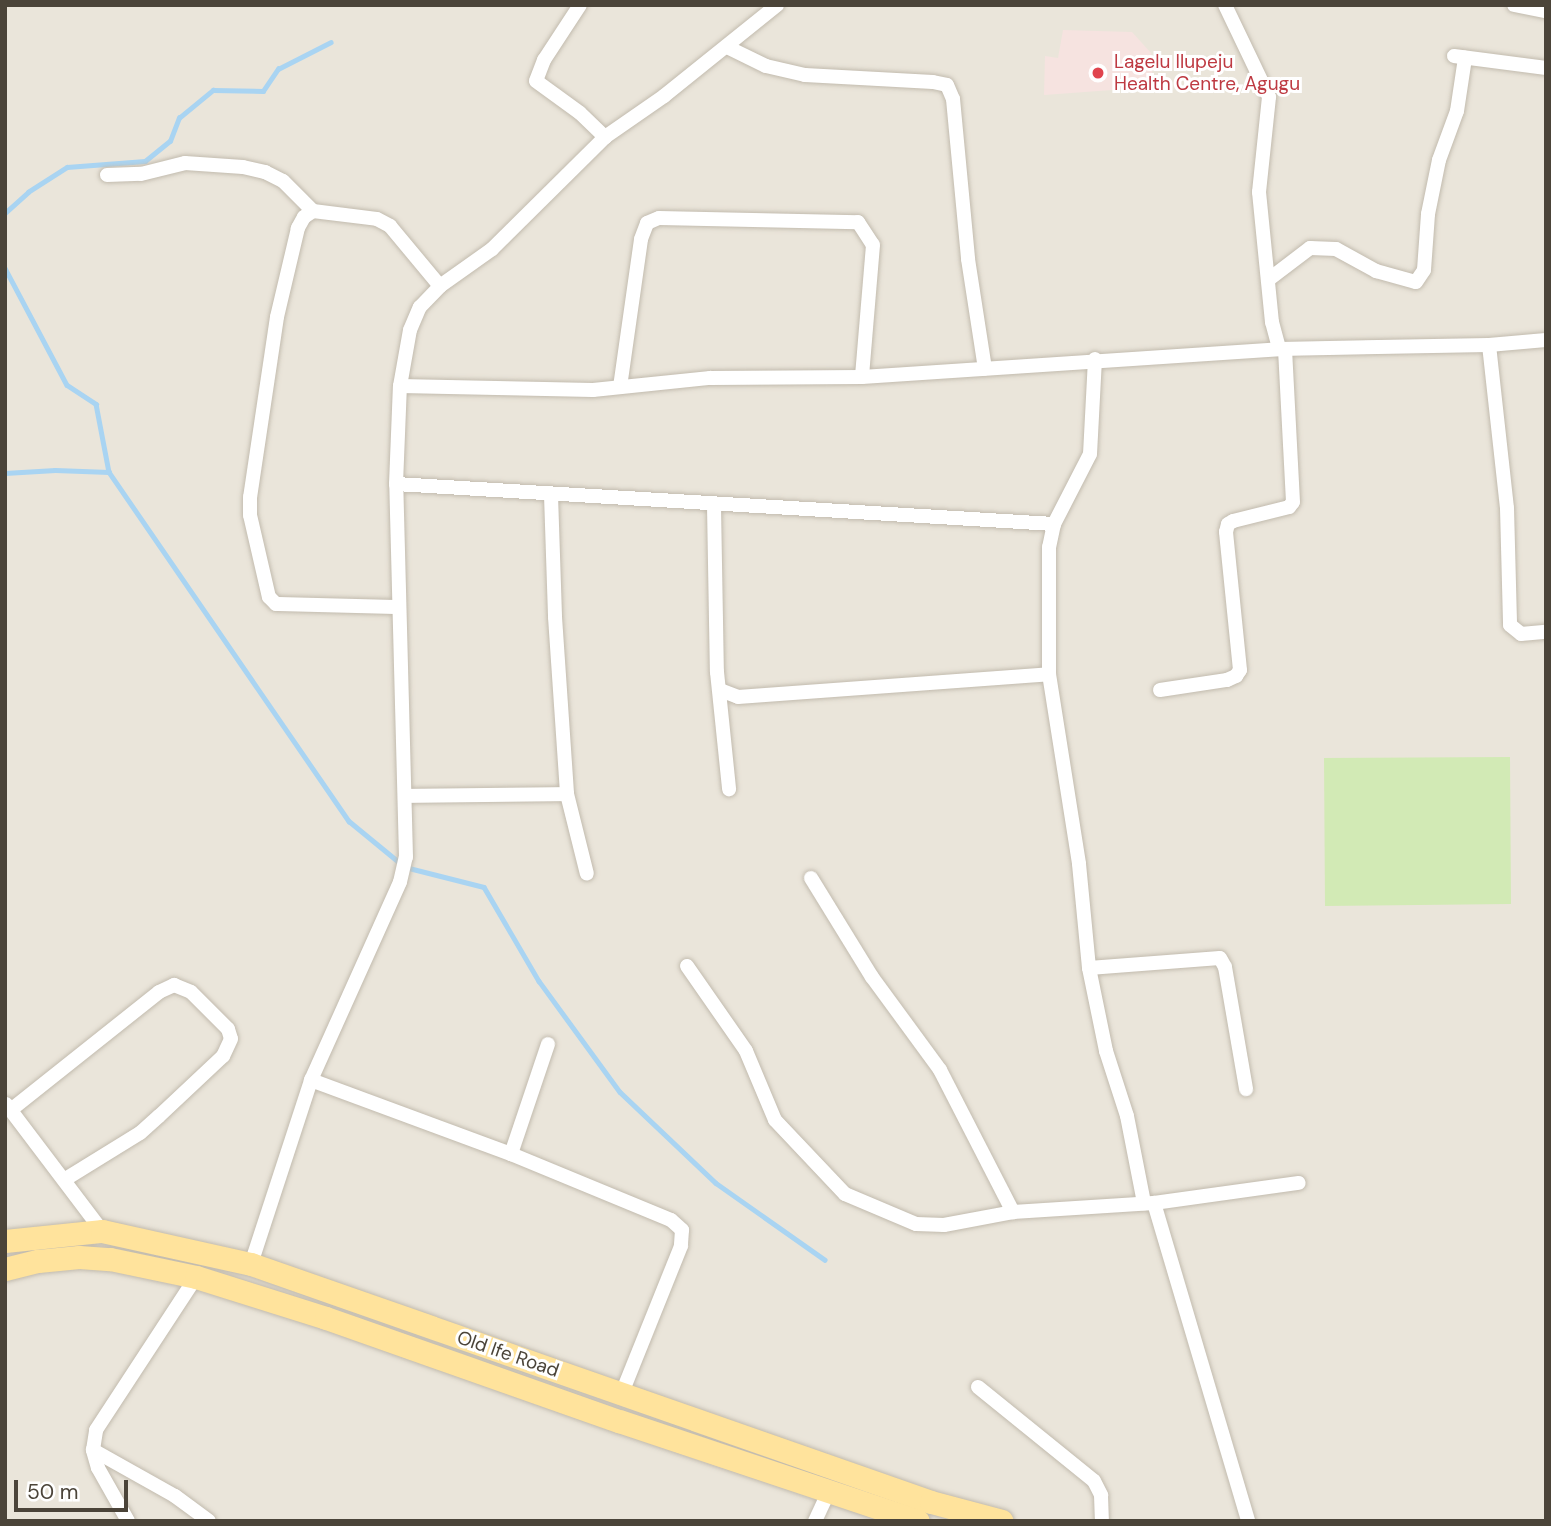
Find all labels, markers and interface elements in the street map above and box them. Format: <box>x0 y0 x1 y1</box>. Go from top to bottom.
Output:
place label: Lagelu Ilupeju Health Centre, Agugu <box>1114 51 1300 95</box>
marker: Lagelu Ilupeju Health Centre, Agugu <box>1088 63 1108 83</box>
street label: Old Ife Road <box>454 1326 562 1382</box>
scale bar <box>18 1466 131 1510</box>
text: 50 m <box>27 1478 78 1506</box>

